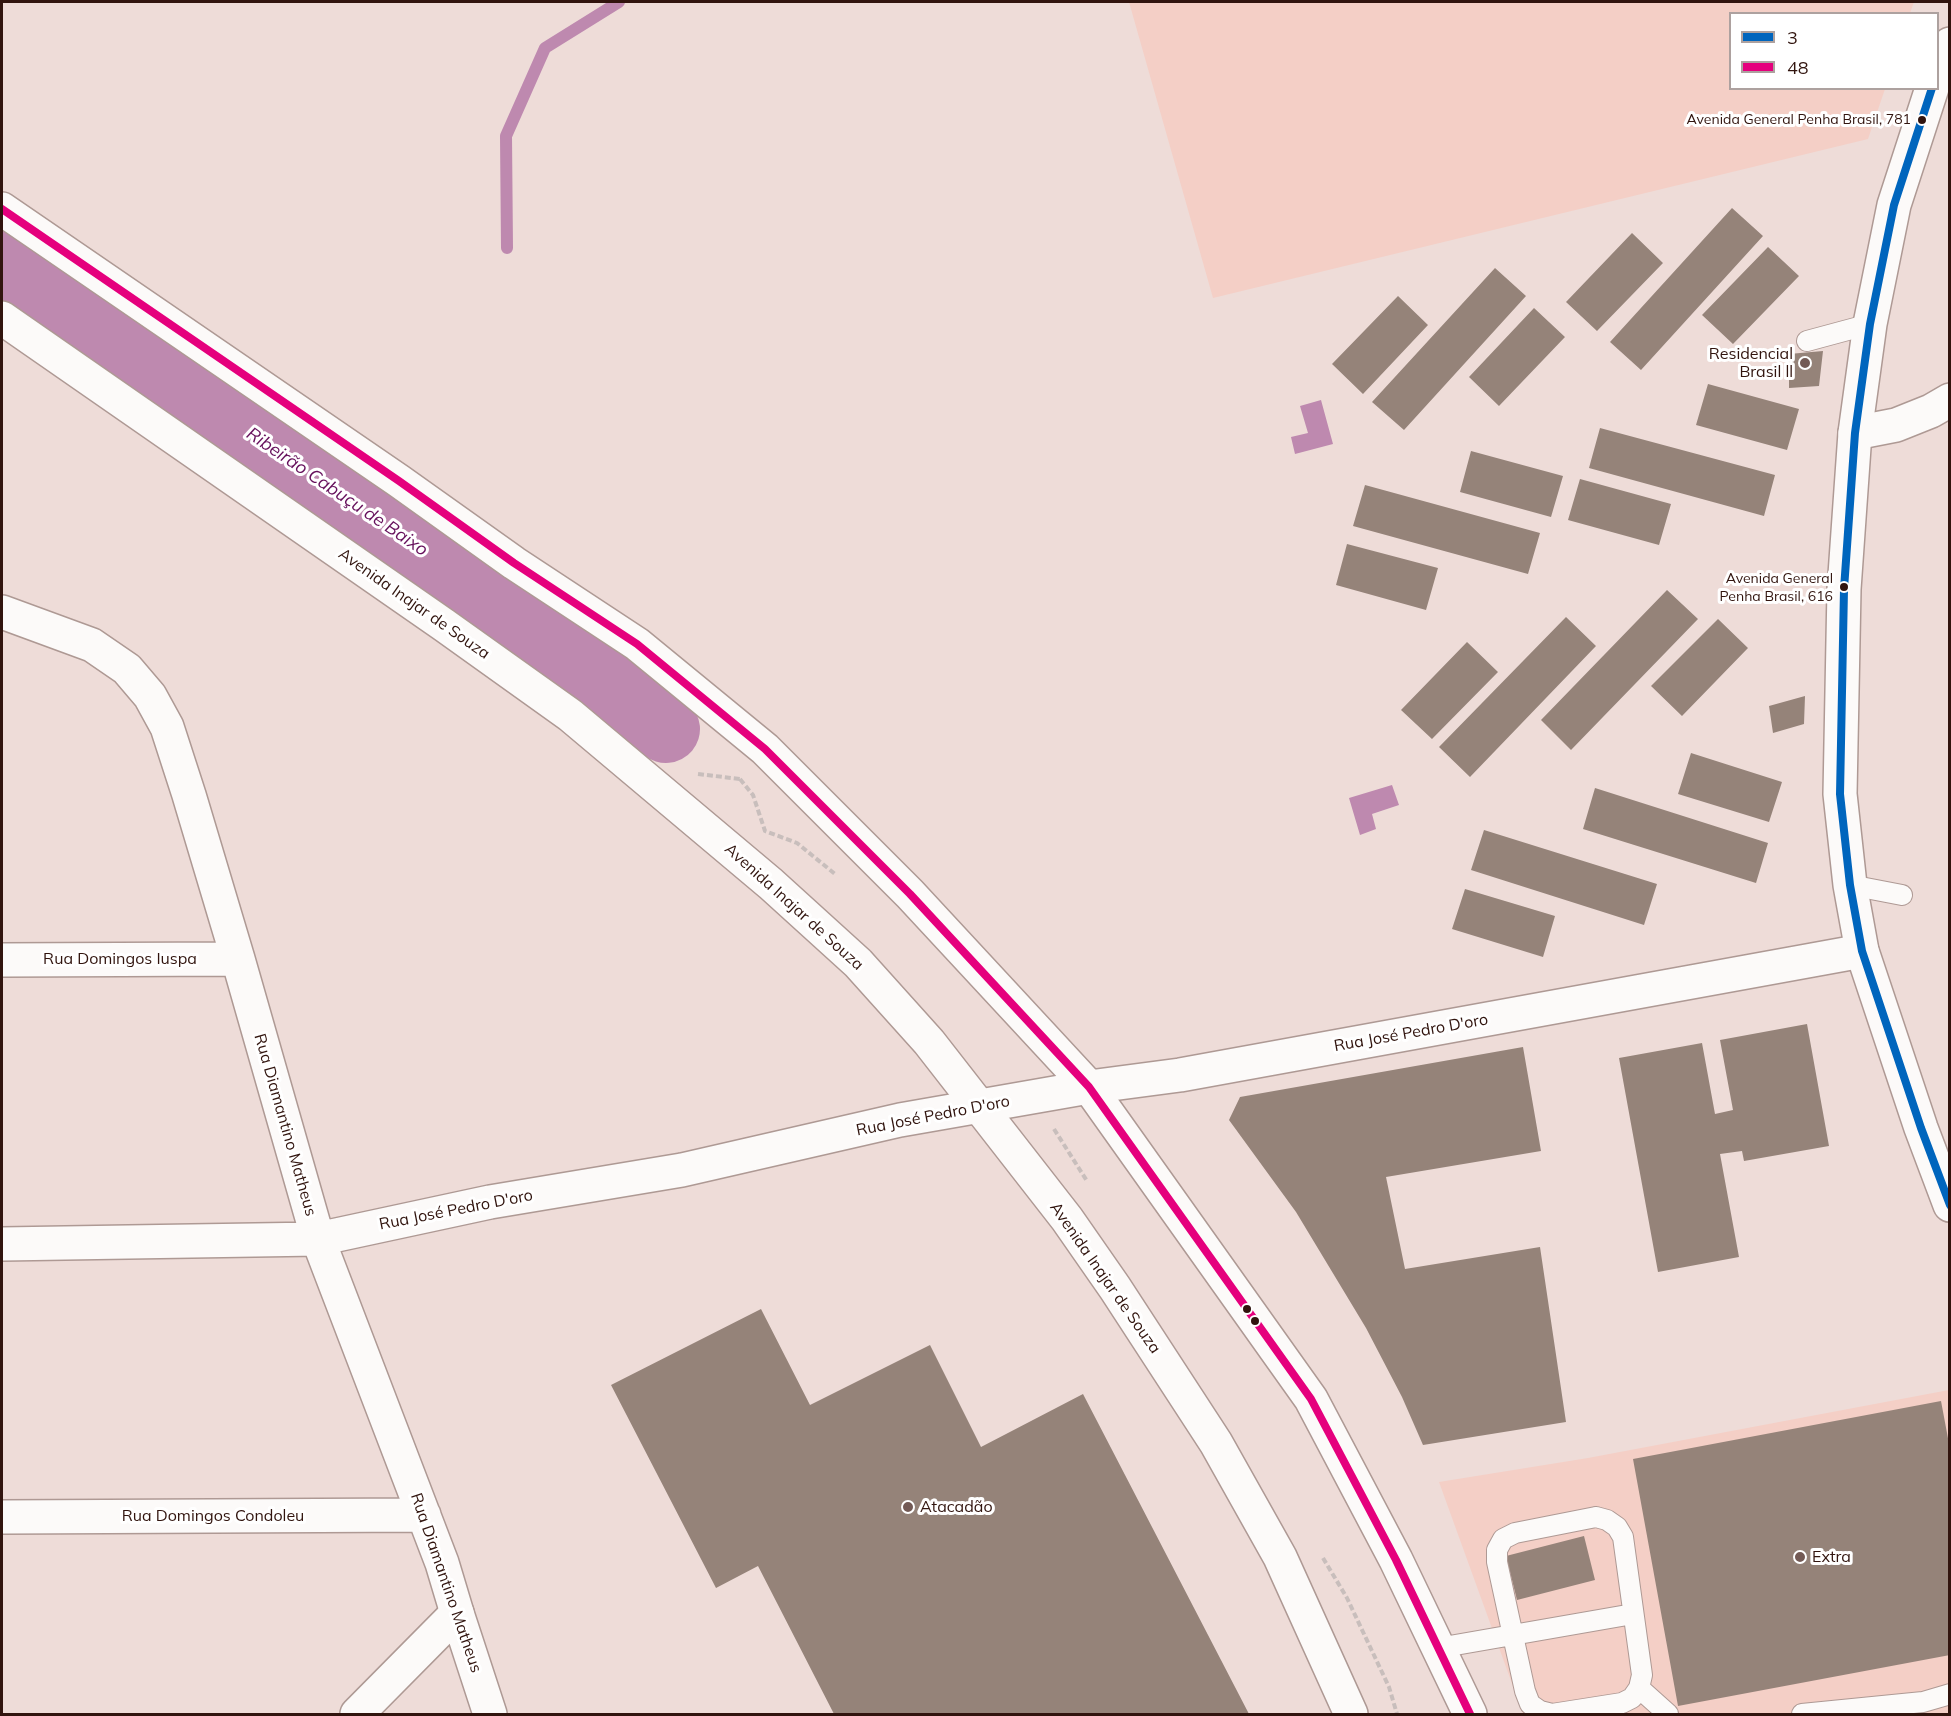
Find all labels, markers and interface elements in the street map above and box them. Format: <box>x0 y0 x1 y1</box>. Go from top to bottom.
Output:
legend <box>1729 12 1939 90</box>
text: 3 <box>1787 26 1798 49</box>
text: 48 <box>1787 56 1809 79</box>
place label: Avenida General Penha Brasil, 781 <box>1687 112 1911 128</box>
marker: Avenida General Penha Brasil, 781 <box>1916 114 1928 126</box>
place label: Residencial Brasil ll <box>1709 344 1793 382</box>
marker: Residencial Brasil ll <box>1798 356 1812 370</box>
water label: Ribeirão Cabuçu de Baixo <box>242 423 432 561</box>
street label: Avenida Inajar de Souza <box>335 544 493 664</box>
place label: Avenida General Penha Brasil, 616 <box>1720 571 1833 604</box>
marker: Avenida General Penha Brasil, 616 <box>1838 581 1850 593</box>
street label: Avenida Inajar de Souza <box>721 840 867 974</box>
street label: Rua Domingos Iuspa <box>43 949 197 969</box>
street label: Rua José Pedro D'oro <box>1332 1010 1490 1056</box>
street label: Rua Diamantino Matheus <box>250 1032 320 1218</box>
street label: Rua José Pedro D'oro <box>855 1092 1011 1140</box>
street label: Rua José Pedro D'oro <box>378 1186 534 1234</box>
street label: Avenida Inajar de Souza <box>1045 1199 1165 1357</box>
unlabelled marker <box>1241 1303 1253 1315</box>
unlabelled marker <box>1249 1315 1261 1327</box>
street label: Rua Diamantino Matheus <box>406 1491 486 1675</box>
place label: Atacadão <box>920 1497 993 1517</box>
marker: Atacadão <box>901 1500 915 1514</box>
street label: Rua Domingos Condoleu <box>122 1506 304 1526</box>
place label: Extra <box>1812 1547 1851 1567</box>
marker: Extra <box>1793 1550 1807 1564</box>

